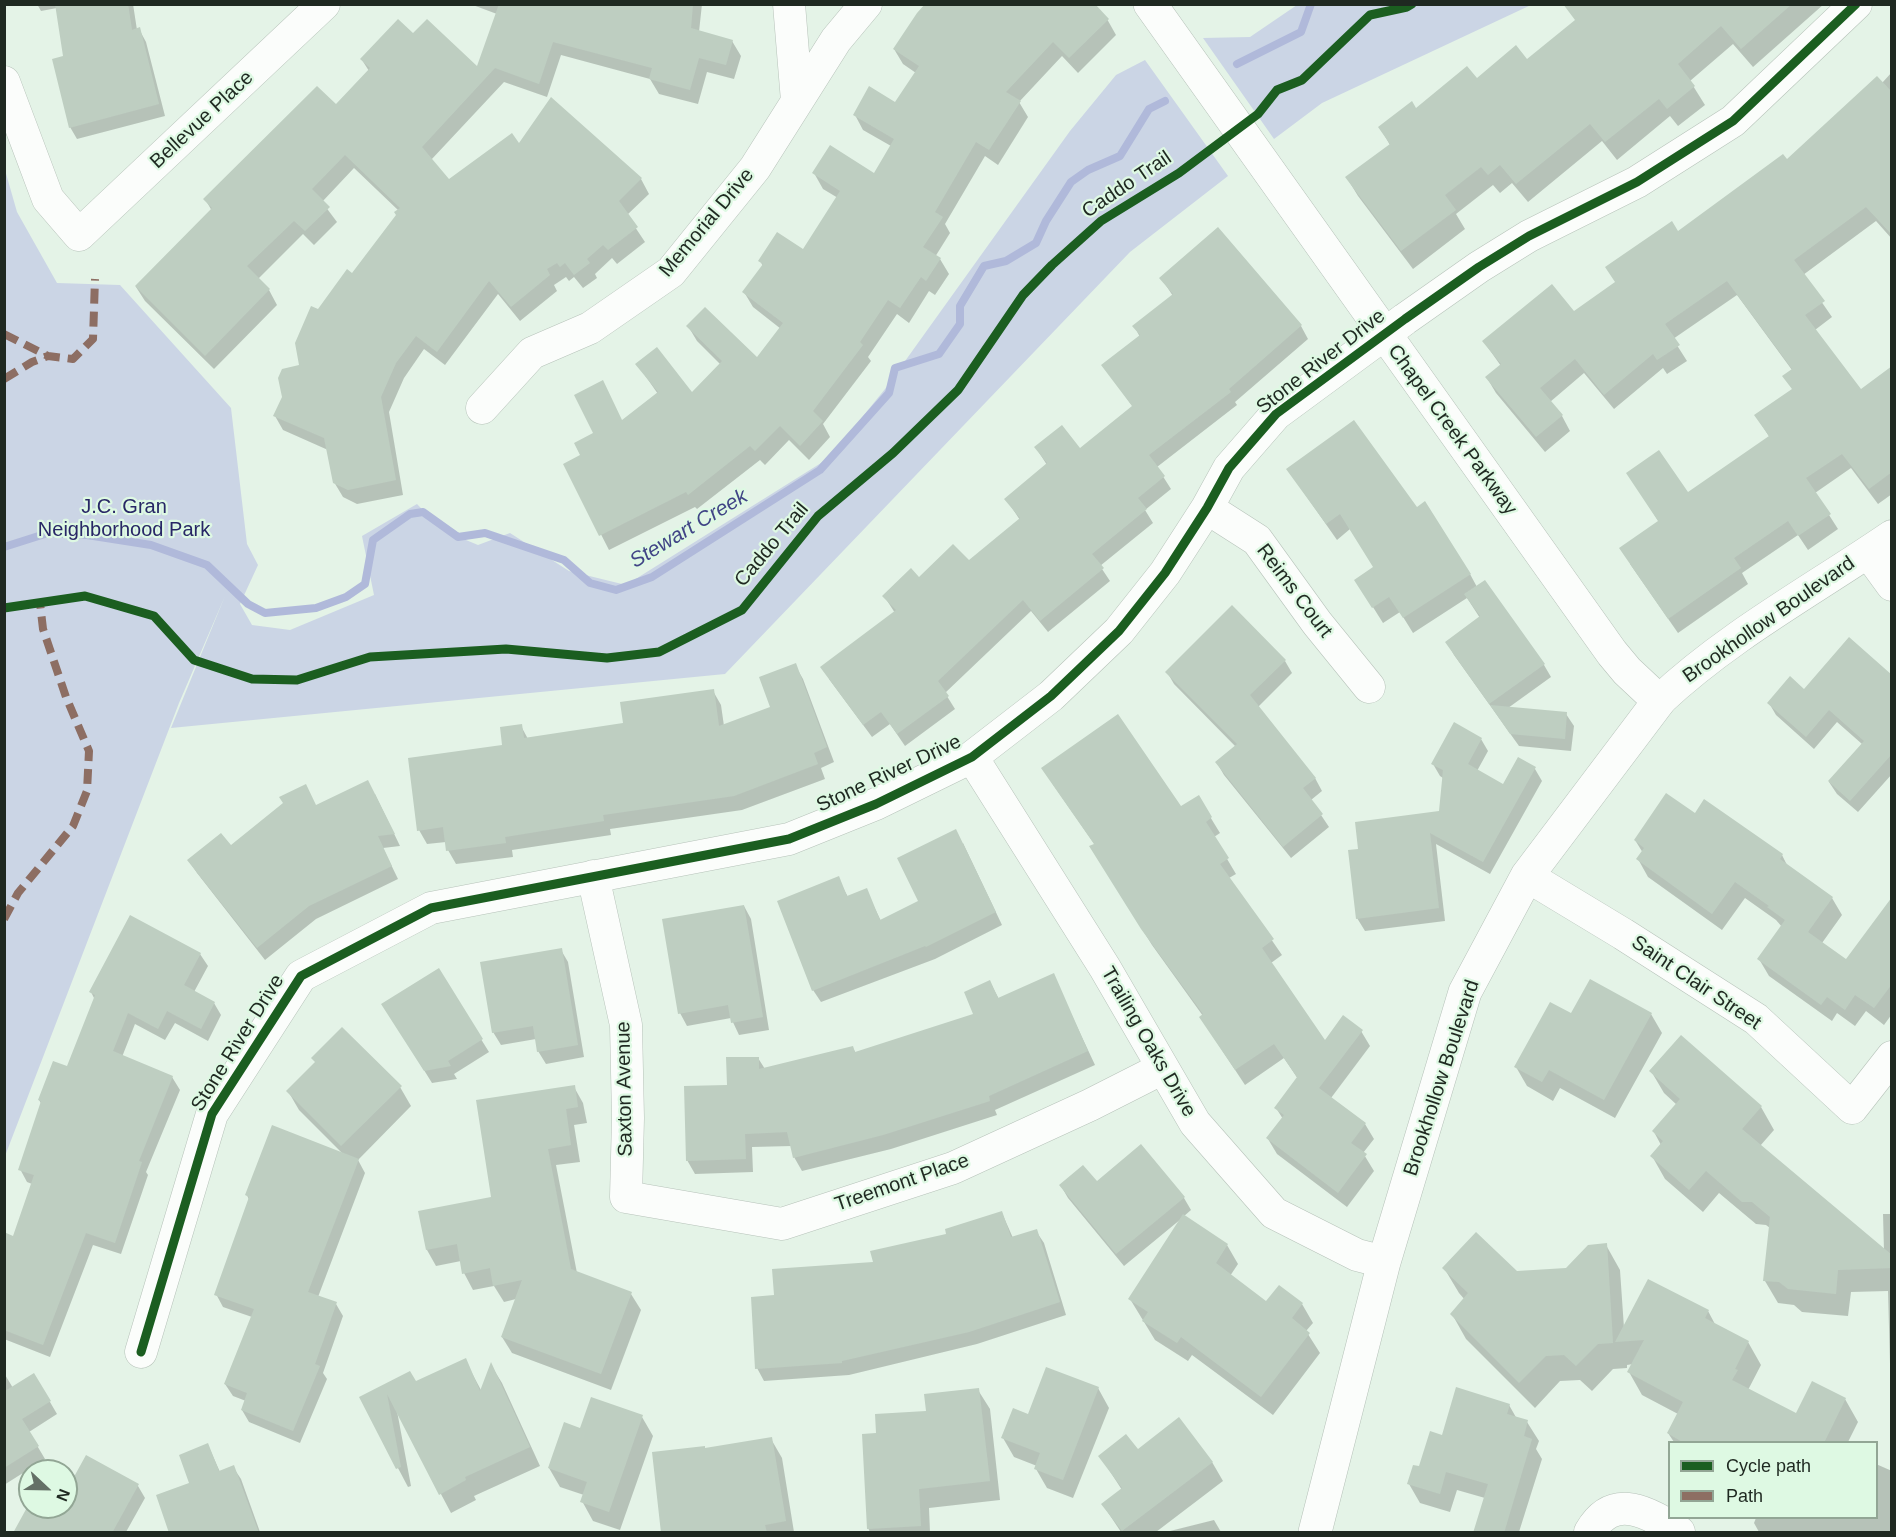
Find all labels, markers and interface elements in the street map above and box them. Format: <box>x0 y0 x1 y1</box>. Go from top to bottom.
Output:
street label: Bellevue Place <box>145 66 259 174</box>
street label: Caddo Trail <box>1078 146 1176 224</box>
street label: Memorial Drive <box>655 164 759 282</box>
street label: Stone River Drive <box>1252 304 1390 420</box>
street label: Chapel Creek Parkway <box>1382 340 1522 520</box>
water label: Stewart Creek <box>625 484 753 574</box>
park label: J.C. Gran Neighborhood Park <box>38 495 210 542</box>
street label: Caddo Trail <box>730 498 814 592</box>
street label: Reims Court <box>1251 539 1337 643</box>
street label: Brookhollow Boulevard <box>1678 552 1860 688</box>
street label: Stone River Drive <box>813 730 965 818</box>
street label: Saint Clair Street <box>1627 931 1765 1035</box>
street label: Trailing Oaks Drive <box>1095 963 1201 1121</box>
street label: Stone River Drive <box>186 970 290 1116</box>
street label: Brookhollow Boulevard <box>1399 977 1485 1179</box>
street label: Saxton Avenue <box>612 1021 638 1157</box>
street label: Treemont Place <box>832 1149 972 1217</box>
legend <box>1668 1441 1878 1519</box>
text: Cycle path <box>1726 1456 1811 1476</box>
north arrow <box>18 1459 78 1519</box>
text: Path <box>1726 1486 1763 1506</box>
text: N <box>53 1487 73 1504</box>

